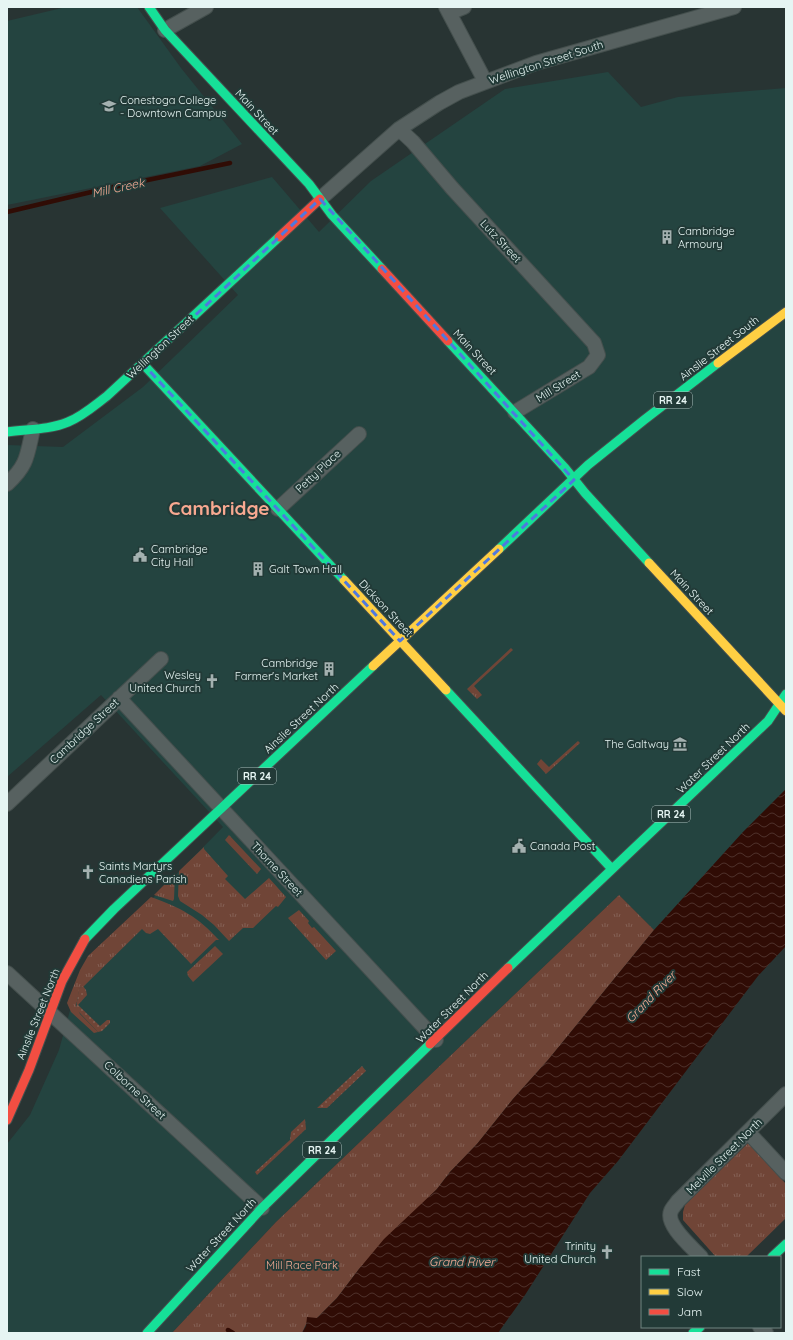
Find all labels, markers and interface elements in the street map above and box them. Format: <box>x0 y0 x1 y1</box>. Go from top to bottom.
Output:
street label: Wellington Street South <box>487 37 605 87</box>
street label: Main Street <box>232 86 282 138</box>
place label: Conestoga College - Downtown Campus <box>120 93 226 120</box>
school or university icon: Conestoga College - Downtown Campus <box>101 98 117 114</box>
water label: Mill Creek <box>90 174 147 200</box>
street label: Lutz Street <box>477 216 525 266</box>
place label: Cambridge Armoury <box>678 224 735 251</box>
building icon: Cambridge Armoury <box>659 229 675 245</box>
street label: Wellington Street <box>123 312 197 382</box>
street label: Ainslie Street South <box>676 313 762 383</box>
street label: Main Street <box>450 326 500 378</box>
street label: Mill Street <box>533 367 583 405</box>
road number: RR 24 <box>654 392 692 408</box>
street label: Petty Place <box>292 446 344 496</box>
district label: Cambridge <box>169 496 269 520</box>
place label: Cambridge City Hall <box>151 542 208 569</box>
public building icon: Cambridge City Hall <box>132 547 148 563</box>
building icon: Galt Town Hall <box>250 561 266 577</box>
place label: Galt Town Hall <box>269 562 342 576</box>
street label: Main Street <box>667 566 717 618</box>
street label: Dickson Street <box>356 577 416 640</box>
place label: Cambridge Farmer's Market <box>235 656 318 683</box>
building icon: Cambridge Farmer's Market <box>321 661 337 677</box>
place label: Wesley United Church <box>129 668 201 695</box>
church icon: Wesley United Church <box>204 673 220 689</box>
street label: Ainslie Street North <box>261 680 341 756</box>
street label: Cambridge Street <box>46 695 122 767</box>
street label: Water Street North <box>674 720 752 796</box>
museum icon: The Galtway <box>672 736 688 752</box>
place label: The Galtway <box>605 737 669 751</box>
road number: RR 24 <box>238 768 276 784</box>
road number: RR 24 <box>652 806 690 822</box>
public building icon: Canada Post <box>511 838 527 854</box>
street label: Thorne Street <box>248 839 306 899</box>
place label: Canada Post <box>530 839 595 853</box>
place label: Saints Martyrs Canadiens Parish <box>99 859 187 886</box>
church icon: Saints Martyrs Canadiens Parish <box>80 864 96 880</box>
street label: Ainslie Street North <box>13 966 63 1062</box>
water label: Grand River <box>622 967 680 1026</box>
street label: Water Street North <box>413 968 491 1046</box>
street label: Colborne Street <box>101 1058 169 1122</box>
street label: Melville Street North <box>683 1115 765 1197</box>
road number: RR 24 <box>303 1142 341 1158</box>
street label: Water Street North <box>183 1195 259 1275</box>
place label: Trinity United Church <box>524 1239 596 1266</box>
church icon: Trinity United Church <box>599 1244 615 1260</box>
water label: Grand River <box>429 1254 496 1269</box>
legend <box>641 1256 781 1328</box>
park label: Mill Race Park <box>266 1258 338 1272</box>
text: Fast <box>677 1264 701 1279</box>
text: Slow <box>677 1284 703 1299</box>
text: Jam <box>677 1304 702 1319</box>

